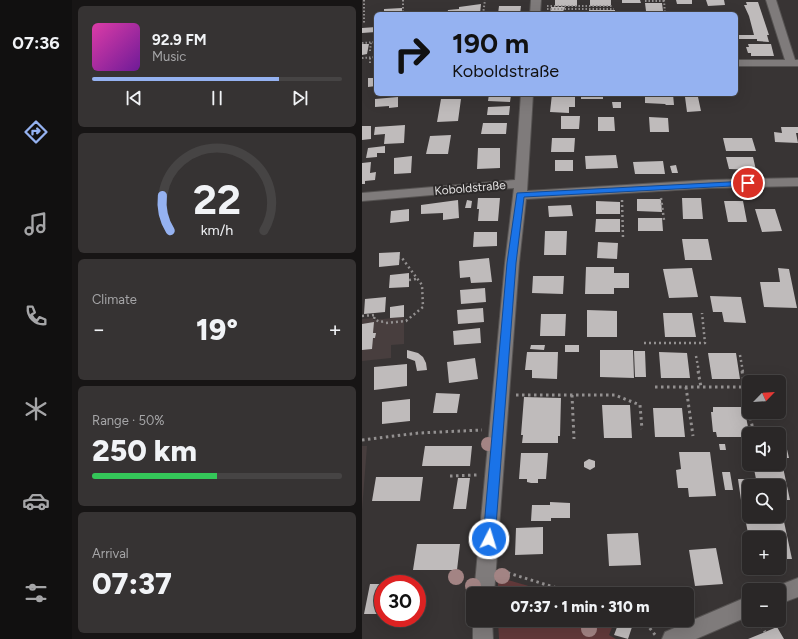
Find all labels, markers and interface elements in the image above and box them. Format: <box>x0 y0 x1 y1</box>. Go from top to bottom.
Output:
text: 190 m <box>452 26 529 60</box>
icon: right <box>386 28 438 80</box>
text: 92.9 FM <box>152 31 207 49</box>
text: 07:36 <box>12 32 60 54</box>
text: Music <box>152 49 186 64</box>
text: Koboldstraße <box>452 60 559 82</box>
icon: previous <box>123 87 145 109</box>
icon: pause <box>206 87 228 109</box>
icon: next <box>289 87 311 109</box>
icon: directions <box>22 118 50 146</box>
pin <box>731 166 765 200</box>
icon: arrive <box>737 172 759 194</box>
text: 22 <box>193 174 241 224</box>
street label: Koboldstraße <box>434 178 507 198</box>
icon: music <box>22 210 50 238</box>
text: km/h <box>201 220 233 238</box>
text: Climate <box>92 292 137 307</box>
icon: phone <box>22 302 50 330</box>
text: 19° <box>196 311 238 348</box>
text: − <box>92 316 106 343</box>
text: + <box>328 316 342 343</box>
north arrow <box>742 375 786 419</box>
map controls <box>742 375 786 627</box>
icon: climate <box>22 395 50 423</box>
text: Range · 50% <box>92 413 165 428</box>
button: sound <box>742 427 786 471</box>
text: 250 km <box>92 432 197 469</box>
button: search <box>742 479 786 523</box>
icon: car <box>22 487 50 515</box>
position arrow <box>468 518 510 560</box>
button: + <box>742 531 786 575</box>
text: Arrival <box>92 546 129 561</box>
text: 07:37 <box>92 565 172 602</box>
speed limit sign: 30 <box>374 575 426 627</box>
icon: filters <box>22 579 50 607</box>
button: − <box>742 583 786 627</box>
text: 07:37 · 1 min · 310 m <box>510 598 650 616</box>

